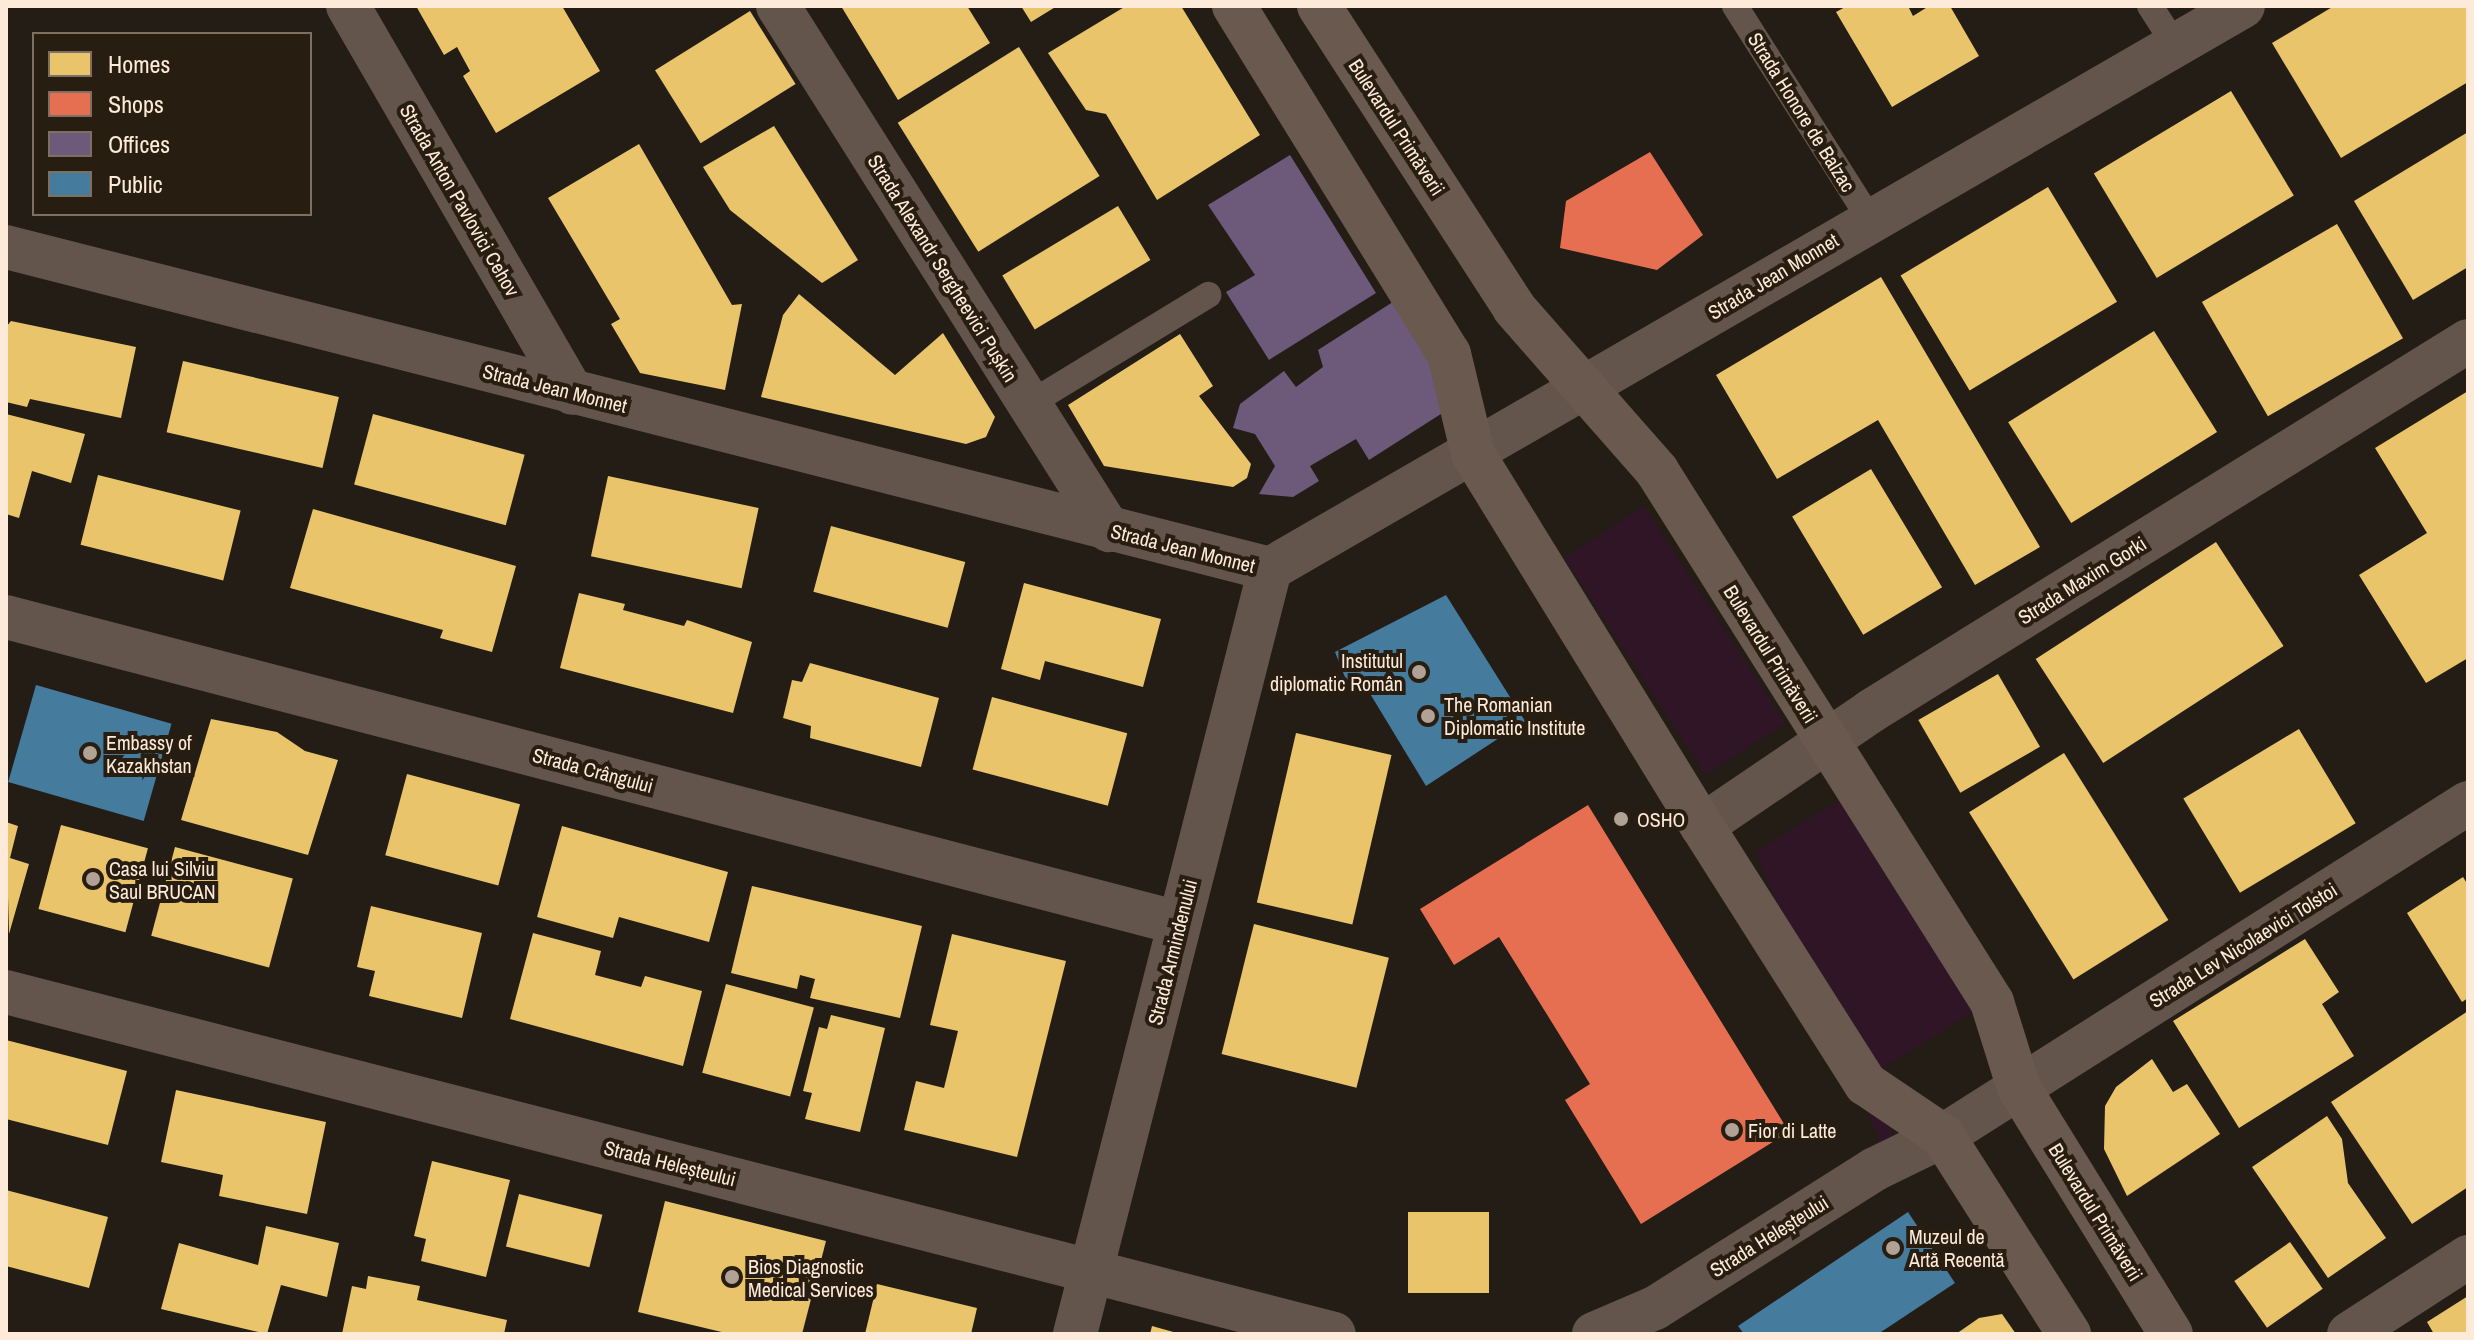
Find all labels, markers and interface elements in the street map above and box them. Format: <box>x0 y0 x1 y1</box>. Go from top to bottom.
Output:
street label: Strada Honore de Balzac <box>1743 28 1861 196</box>
legend <box>32 32 312 216</box>
text: Homes <box>108 48 170 80</box>
street label: Bulevardul Primăverii <box>1344 54 1450 200</box>
text: Shops <box>108 88 164 120</box>
street label: Strada Anton Pavlovici Cehov <box>395 99 525 301</box>
text: Offices <box>108 128 170 160</box>
street label: Strada Alexandr Sergheevici Pușkin <box>863 150 1023 386</box>
text: Public <box>108 168 163 200</box>
street label: Strada Jean Monnet <box>1704 228 1842 324</box>
street label: Strada Jean Monnet <box>480 358 630 418</box>
street label: Strada Jean Monnet <box>1108 518 1258 578</box>
street label: Strada Maxim Gorki <box>2013 531 2151 629</box>
street label: Bulevardul Primăverii <box>1719 581 1823 727</box>
place label: Institutul diplomatic Român <box>1270 648 1403 695</box>
marker: Institutul diplomatic Român <box>1410 663 1428 681</box>
place label: The Romanian Diplomatic Institute <box>1444 692 1585 739</box>
marker: The Romanian Diplomatic Institute <box>1419 707 1437 725</box>
place label: Embassy of Kazakhstan <box>106 730 192 777</box>
street label: Strada Crângului <box>530 742 656 798</box>
marker: Embassy of Kazakhstan <box>81 744 99 762</box>
place label: OSHO <box>1637 807 1685 831</box>
marker: OSHO <box>1612 810 1630 828</box>
place label: Casa lui Silviu Saul BRUCAN <box>109 856 216 903</box>
marker: Casa lui Silviu Saul BRUCAN <box>84 870 102 888</box>
street label: Strada Armindenului <box>1142 876 1202 1028</box>
street label: Strada Lev Nicolaevici Tolstoi <box>2145 877 2341 1013</box>
place label: Fior di Latte <box>1748 1118 1836 1142</box>
marker: Fior di Latte <box>1723 1121 1741 1139</box>
street label: Strada Heleșteului <box>602 1135 738 1191</box>
street label: Bulevardul Primăverii <box>2044 1139 2148 1285</box>
street label: Strada Heleșteului <box>1705 1190 1833 1282</box>
place label: Muzeul de Artă Recentă <box>1909 1224 2005 1271</box>
marker: Muzeul de Artă Recentă <box>1884 1239 1902 1257</box>
place label: Bios Diagnostic Medical Services <box>748 1254 874 1301</box>
marker: Bios Diagnostic Medical Services <box>723 1268 741 1286</box>

